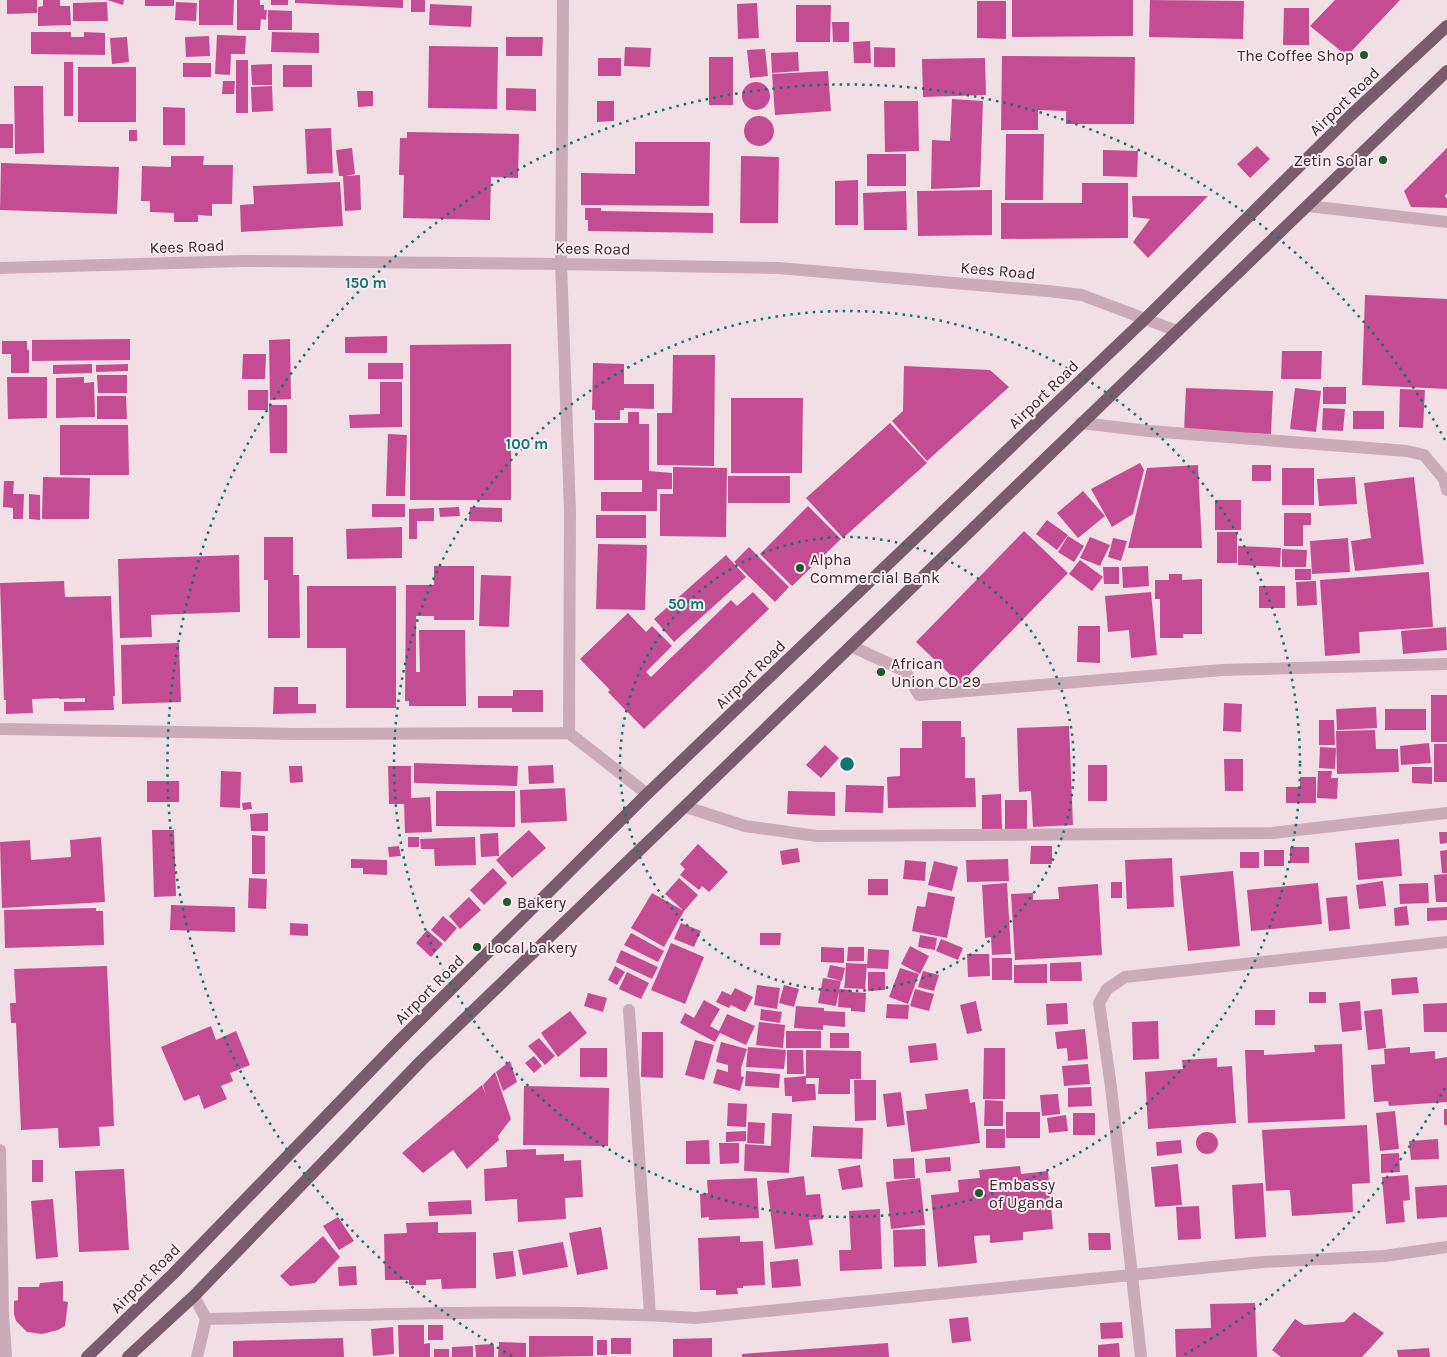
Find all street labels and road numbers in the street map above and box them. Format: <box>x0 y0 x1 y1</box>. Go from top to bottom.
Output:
street label: Airport Road <box>1305 63 1383 140</box>
street label: Kees Road <box>149 236 225 257</box>
street label: Kees Road <box>555 238 631 259</box>
street label: Kees Road <box>960 258 1036 283</box>
street label: Airport Road <box>1004 356 1082 433</box>
street label: Airport Road <box>711 636 789 713</box>
street label: Airport Road <box>391 951 468 1028</box>
street label: Airport Road <box>107 1240 184 1317</box>

